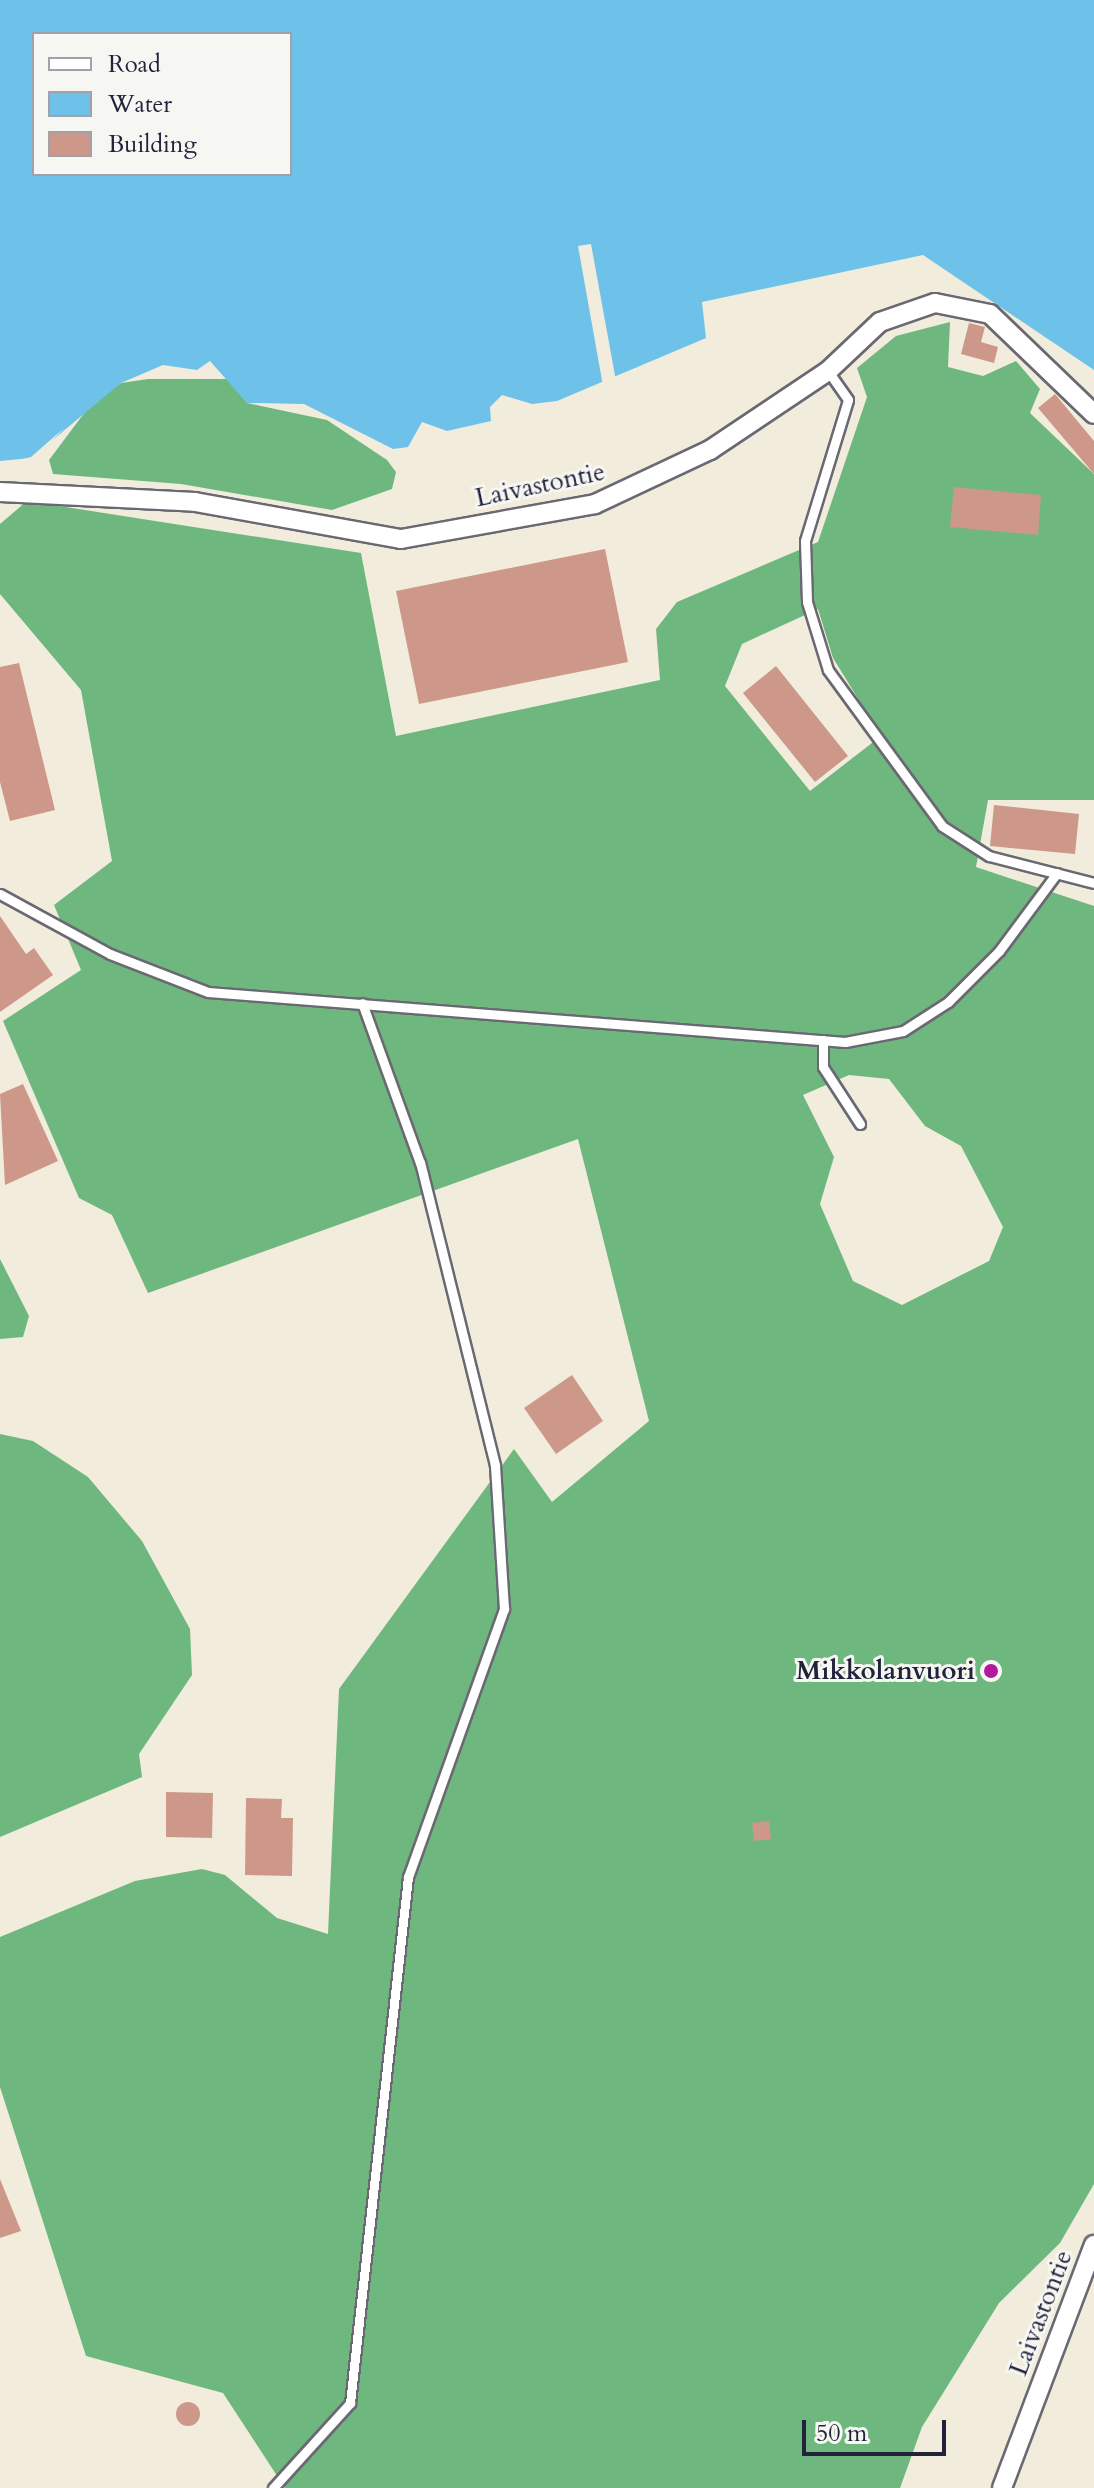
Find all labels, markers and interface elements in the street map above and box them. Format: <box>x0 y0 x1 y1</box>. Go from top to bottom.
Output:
legend <box>32 32 292 176</box>
text: Road <box>108 48 161 81</box>
text: Water <box>108 88 172 121</box>
text: Building <box>108 128 197 161</box>
street label: Laivastontie <box>472 456 608 514</box>
place label: Mikkolanvuori <box>796 1655 975 1687</box>
marker: Mikkolanvuori <box>982 1662 1000 1680</box>
street label: Laivastontie <box>1003 2246 1079 2380</box>
scale bar <box>806 2404 950 2454</box>
text: 50 m <box>816 2417 867 2450</box>

